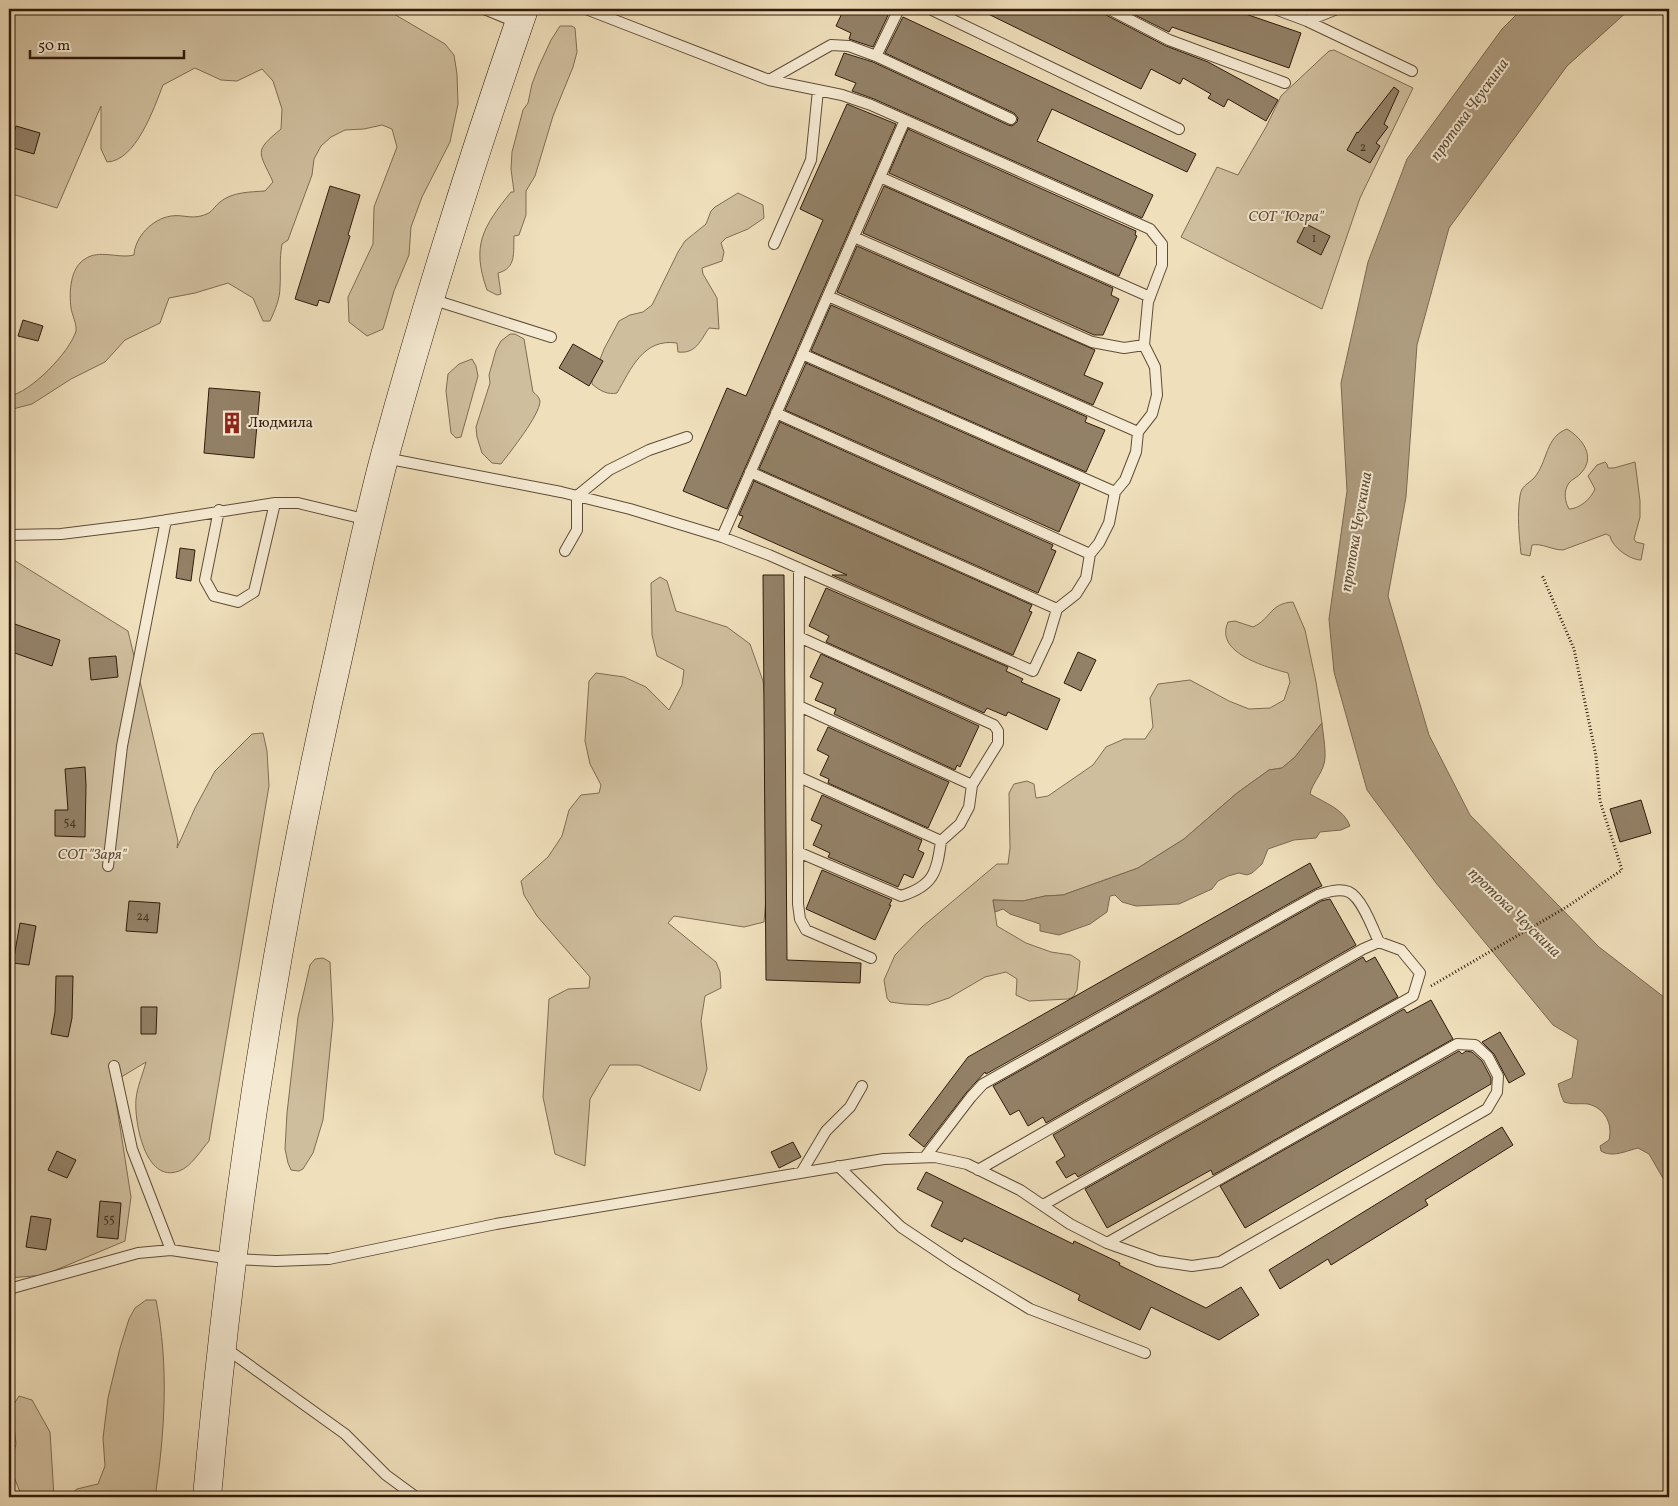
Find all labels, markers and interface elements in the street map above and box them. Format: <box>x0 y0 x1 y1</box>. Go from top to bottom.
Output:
scale bar <box>30 28 184 60</box>
text: 50 m <box>38 36 70 57</box>
water label: протока Чеускина <box>1425 54 1515 166</box>
house number: 2 <box>1360 140 1366 156</box>
park label: СОТ "Югра" <box>1248 207 1325 228</box>
house number: 1 <box>1312 231 1316 247</box>
building icon: Людмила <box>219 410 245 436</box>
place label: Людмила <box>248 413 313 434</box>
water label: протока Чеускина <box>1336 470 1378 594</box>
house number: 54 <box>64 815 76 831</box>
park label: СОТ "Заря" <box>57 845 128 866</box>
water label: протока Чеускина <box>1463 863 1566 963</box>
house number: 24 <box>136 909 150 925</box>
house number: 55 <box>103 1212 115 1228</box>

